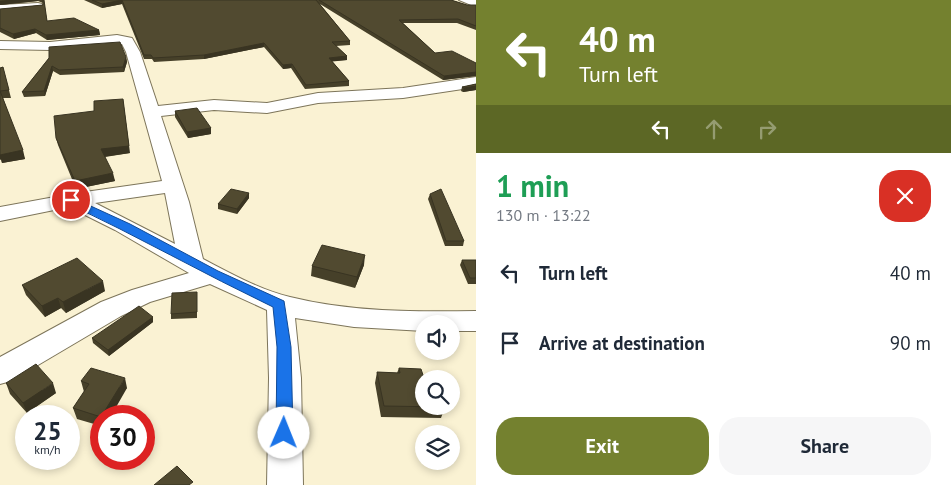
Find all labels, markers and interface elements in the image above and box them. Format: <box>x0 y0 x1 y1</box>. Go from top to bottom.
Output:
text: 40 m <box>579 16 656 62</box>
icon: left <box>496 20 561 85</box>
text: Turn left <box>579 60 658 88</box>
icon: left <box>647 115 675 143</box>
icon: ahead <box>700 115 728 143</box>
icon: right <box>753 115 781 143</box>
text: 1 min <box>496 166 569 205</box>
button: close <box>879 170 931 222</box>
pin <box>50 179 92 221</box>
icon: arrive <box>57 186 85 214</box>
text: 130 m · 13:22 <box>496 205 591 225</box>
icon: left <box>496 259 524 287</box>
text: Turn left <box>539 261 608 285</box>
text: 40 m <box>890 261 931 285</box>
map controls <box>415 315 460 470</box>
button: sound <box>415 315 460 360</box>
icon: arrive <box>496 329 524 357</box>
text: Arrive at destination <box>539 331 705 355</box>
text: 90 m <box>890 331 931 355</box>
button: search <box>415 370 460 415</box>
speed limit sign: 30 <box>90 405 155 470</box>
position arrow <box>257 406 309 458</box>
text: 25 <box>33 415 62 447</box>
button: Exit <box>496 417 709 475</box>
button: Share <box>719 417 931 475</box>
button: layers <box>415 425 460 470</box>
text: km/h <box>34 442 61 457</box>

